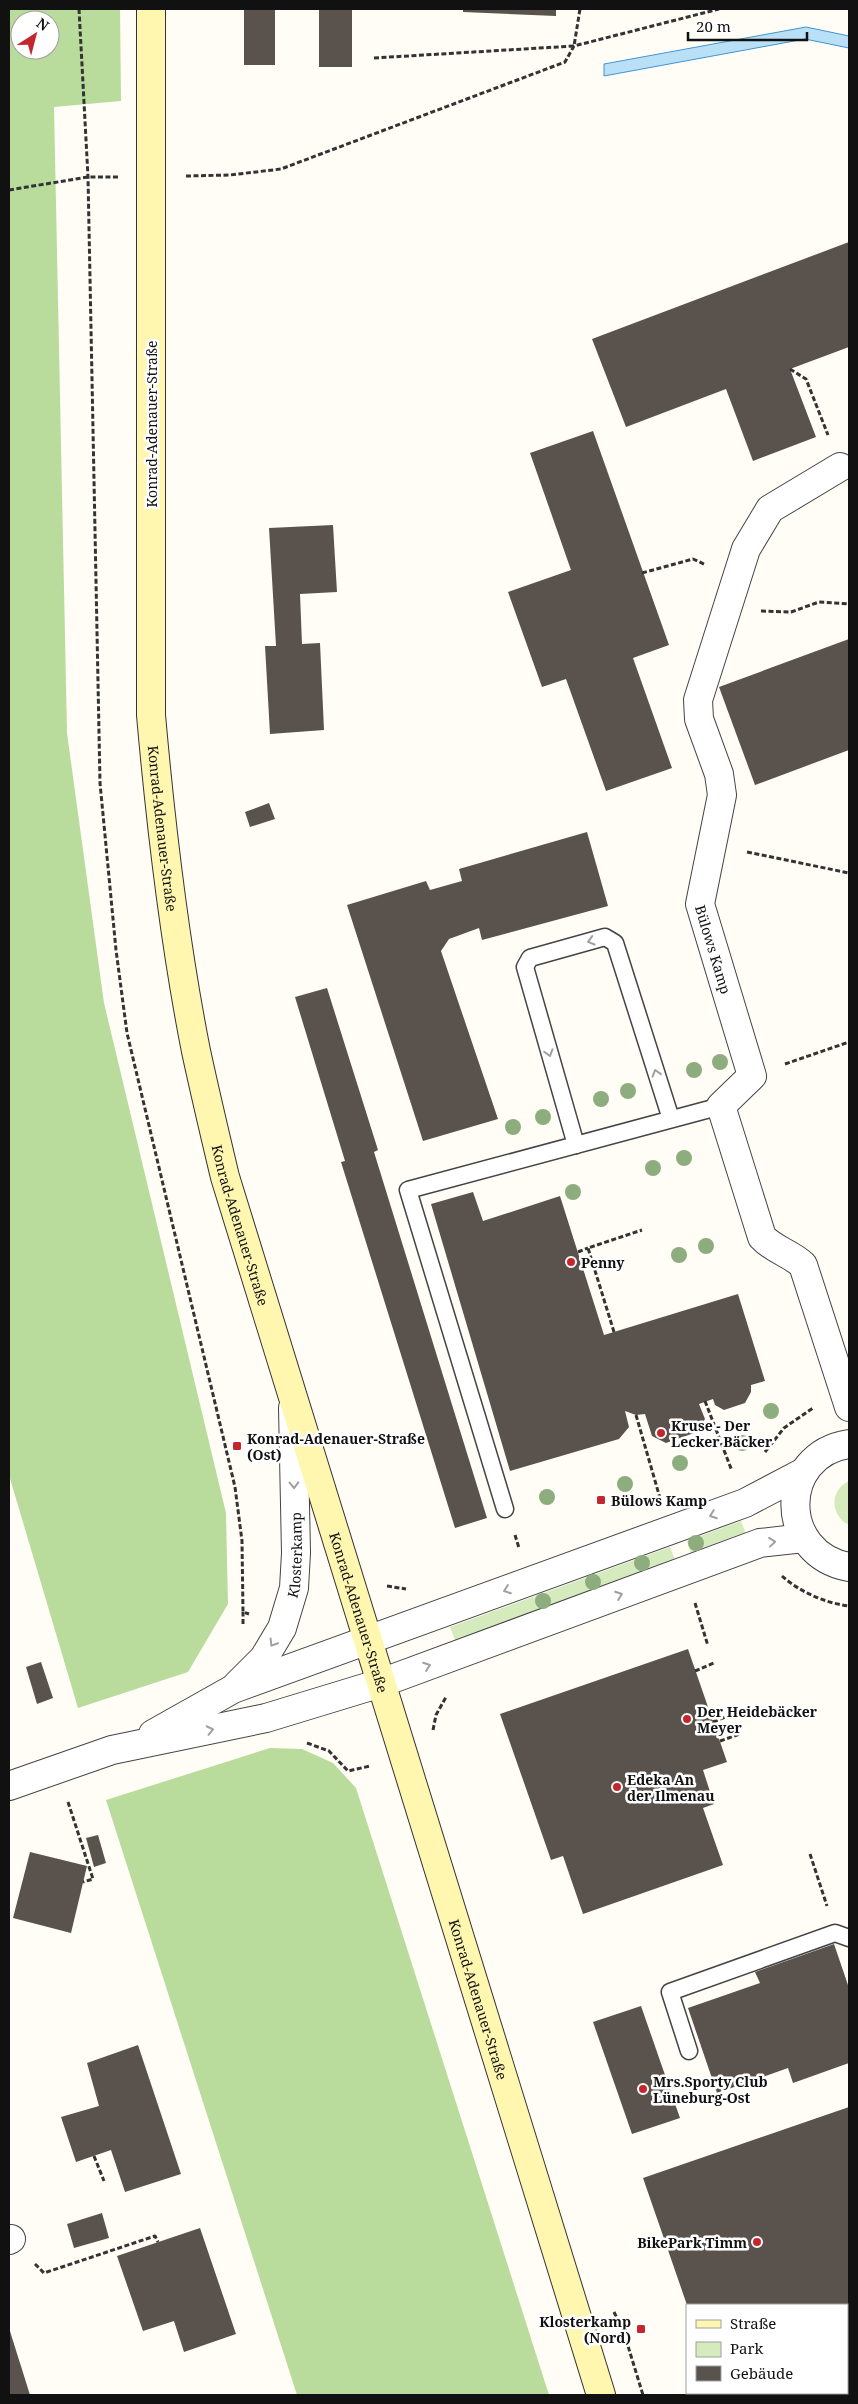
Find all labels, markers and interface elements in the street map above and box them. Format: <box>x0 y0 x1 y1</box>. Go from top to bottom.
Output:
north arrow <box>10 10 60 60</box>
scale bar <box>688 10 807 42</box>
text: N <box>33 13 53 35</box>
text: 20 m <box>696 16 731 36</box>
street label: Konrad-Adenauer-Straße <box>142 341 161 507</box>
street label: Konrad-Adenauer-Straße <box>144 744 182 913</box>
street label: Bülows Kamp <box>691 902 736 996</box>
one-way arrow <box>587 935 596 945</box>
one-way arrow <box>544 1048 554 1056</box>
one-way arrow <box>652 1069 662 1077</box>
street label: Konrad-Adenauer-Straße <box>208 1143 274 1308</box>
place label: Penny <box>581 1253 625 1272</box>
marker: Penny <box>565 1256 577 1268</box>
place label: Kruse - Der Lecker Bäcker <box>671 1416 773 1451</box>
marker: Kruse - Der Lecker Bäcker <box>655 1427 667 1439</box>
place label: Konrad-Adenauer-Straße (Ost) <box>247 1429 425 1464</box>
marker: Konrad-Adenauer-Straße (Ost) <box>231 1440 243 1452</box>
one-way arrow <box>289 1482 300 1490</box>
place label: Bülows Kamp <box>611 1491 707 1510</box>
marker: Bülows Kamp <box>595 1494 607 1506</box>
one-way arrow <box>709 1509 718 1519</box>
street label: Klosterkamp <box>282 1512 306 1600</box>
street label: Konrad-Adenauer-Straße <box>326 1530 393 1695</box>
one-way arrow <box>768 1537 776 1548</box>
one-way arrow <box>503 1584 511 1594</box>
one-way arrow <box>614 1591 622 1601</box>
one-way arrow <box>269 1638 279 1647</box>
one-way arrow <box>422 1662 430 1672</box>
place label: Der Heidebäcker Meyer <box>697 1702 818 1737</box>
marker: Der Heidebäcker Meyer <box>681 1713 693 1725</box>
one-way arrow <box>206 1725 215 1736</box>
place label: Edeka An der Ilmenau <box>627 1770 715 1805</box>
marker: Edeka An der Ilmenau <box>611 1781 623 1793</box>
street label: Konrad-Adenauer-Straße <box>445 1917 513 2082</box>
place label: Mrs.Sporty Club Lüneburg-Ost <box>653 2072 768 2107</box>
marker: Mrs.Sporty Club Lüneburg-Ost <box>637 2083 649 2095</box>
place label: BikePark Timm <box>637 2233 747 2252</box>
marker: BikePark Timm <box>751 2236 763 2248</box>
legend <box>686 2304 848 2394</box>
place label: Klosterkamp (Nord) <box>539 2312 631 2347</box>
text: Straße <box>730 2313 776 2333</box>
marker: Klosterkamp (Nord) <box>635 2323 647 2335</box>
text: Park <box>730 2338 764 2358</box>
text: Gebäude <box>730 2363 793 2383</box>

